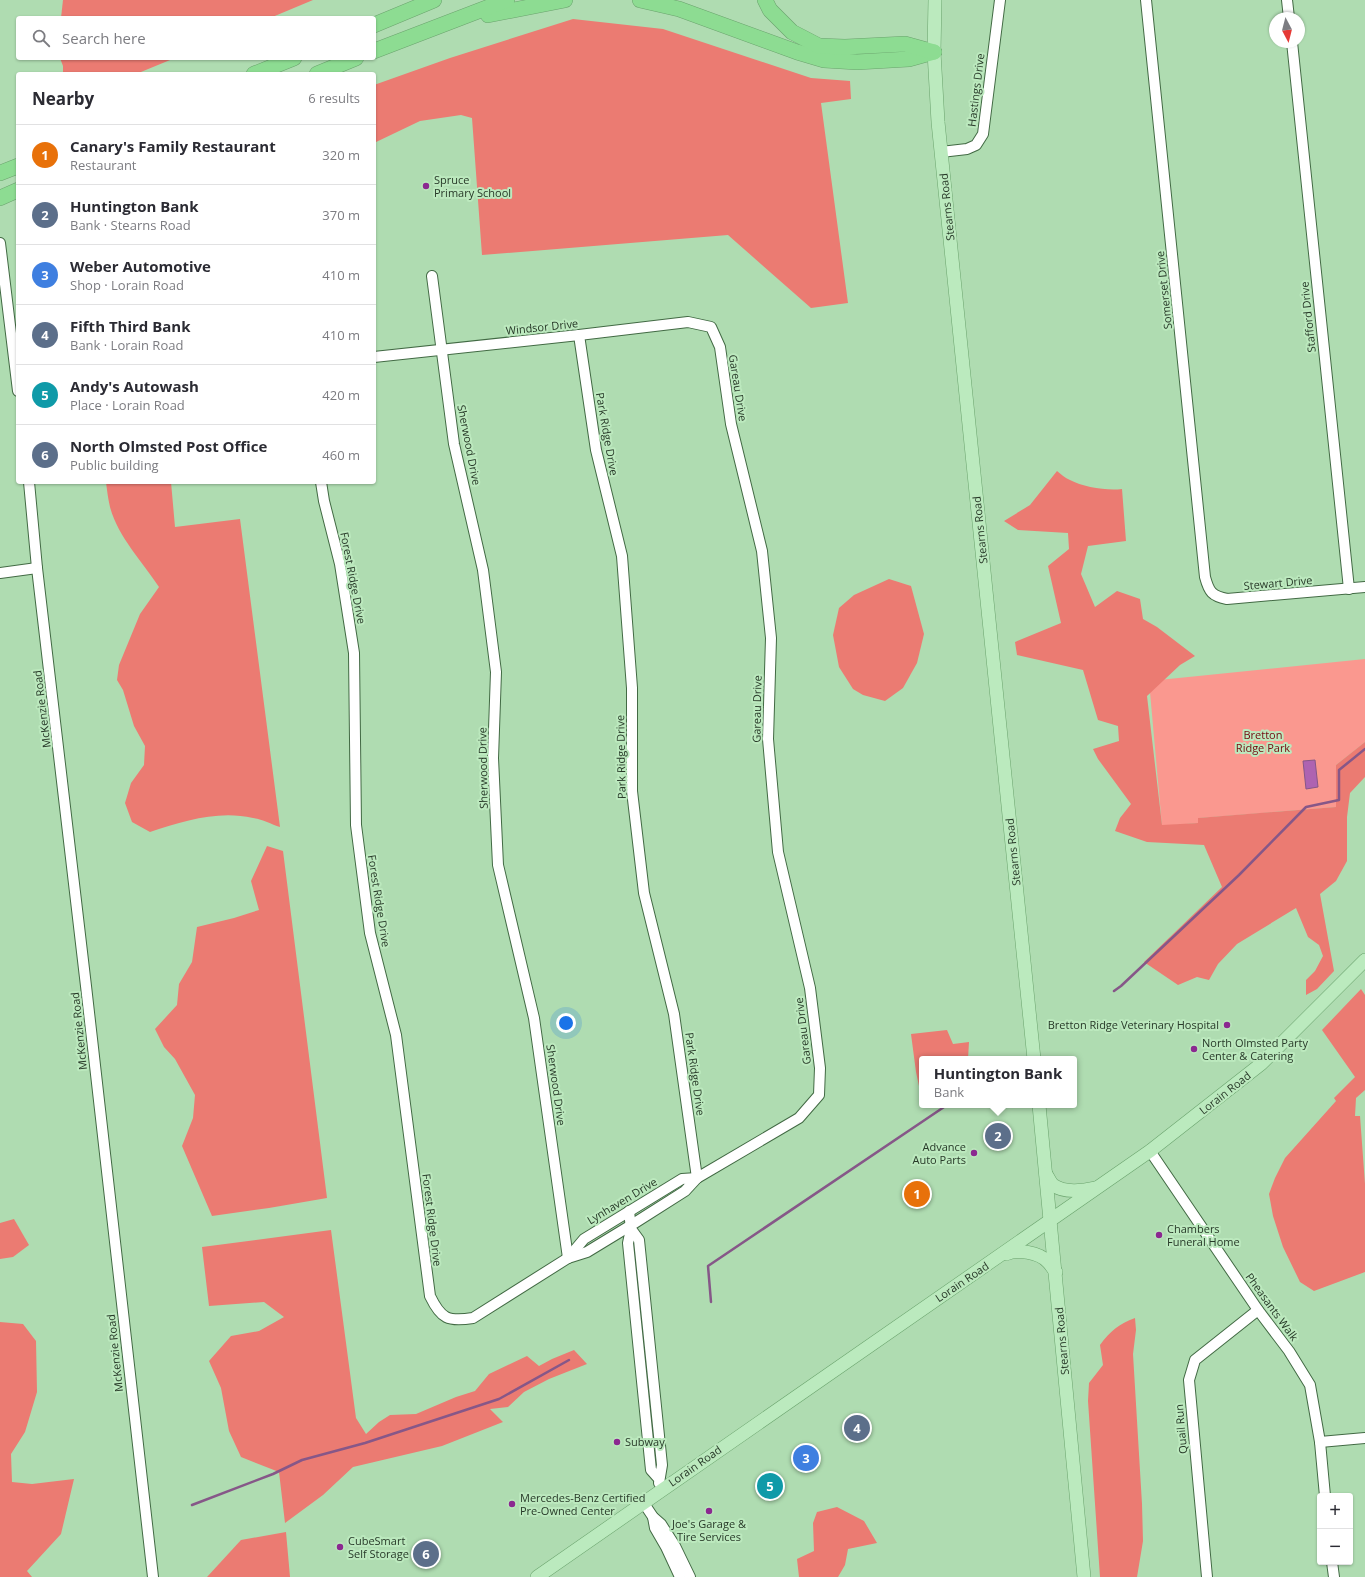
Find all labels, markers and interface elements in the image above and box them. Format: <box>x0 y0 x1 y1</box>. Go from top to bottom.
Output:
north arrow <box>1269 12 1305 48</box>
search box <box>16 16 376 60</box>
icon: search <box>30 27 52 49</box>
text: Search here <box>62 28 146 48</box>
street label: Hastings Drive <box>964 52 987 128</box>
text: Nearby <box>32 87 94 110</box>
text: 6 results <box>308 89 360 107</box>
text: Canary's Family Restaurant <box>70 136 276 156</box>
text: 1 <box>41 146 49 164</box>
text: 320 m <box>322 146 360 164</box>
text: Restaurant <box>70 156 137 174</box>
place label: Spruce Primary School <box>434 172 511 200</box>
street label: Stearns Road <box>935 173 958 242</box>
marker: Spruce Primary School <box>421 181 431 191</box>
text: Huntington Bank <box>70 196 198 216</box>
text: 2 <box>41 206 49 224</box>
text: 370 m <box>322 206 360 224</box>
text: Bank · Stearns Road <box>70 216 191 234</box>
street label: Somerset Drive <box>1152 250 1175 330</box>
text: Weber Automotive <box>70 256 211 276</box>
text: 3 <box>41 266 49 284</box>
text: 410 m <box>322 266 360 284</box>
text: Shop · Lorain Road <box>70 276 184 294</box>
street label: Stafford Drive <box>1296 281 1319 353</box>
street label: Windsor Drive <box>505 315 579 338</box>
text: Fifth Third Bank <box>70 316 191 336</box>
text: 4 <box>41 326 49 344</box>
text: 410 m <box>322 326 360 344</box>
text: Bank · Lorain Road <box>70 336 183 354</box>
street label: Gareau Drive <box>726 353 751 422</box>
text: Andy's Autowash <box>70 376 199 396</box>
text: 5 <box>41 386 49 404</box>
text: 420 m <box>322 386 360 404</box>
street label: Park Ridge Drive <box>593 391 622 477</box>
text: Place · Lorain Road <box>70 396 185 414</box>
street label: Sherwood Drive <box>454 403 485 486</box>
text: North Olmsted Post Office <box>70 436 267 456</box>
text: 6 <box>41 446 49 464</box>
text: 460 m <box>322 446 360 464</box>
text: Public building <box>70 456 159 474</box>
street label: Stearns Road <box>968 496 991 565</box>
street label: Forest Ridge Drive <box>337 531 370 625</box>
street label: Stewart Drive <box>1243 572 1313 593</box>
street label: McKenzie Road <box>29 669 54 749</box>
street label: Gareau Drive <box>748 675 765 743</box>
street label: Park Ridge Drive <box>612 715 629 799</box>
street label: Sherwood Drive <box>474 727 491 809</box>
park label: Bretton Ridge Park <box>1236 727 1290 755</box>
street label: Stearns Road <box>1001 818 1024 887</box>
street label: Forest Ridge Drive <box>365 854 394 948</box>
street label: McKenzie Road <box>67 991 90 1071</box>
street label: Gareau Drive <box>791 997 814 1065</box>
your location <box>556 1013 576 1033</box>
place label: Bretton Ridge Veterinary Hospital <box>1048 1017 1219 1032</box>
marker: Bretton Ridge Veterinary Hospital <box>1222 1020 1232 1030</box>
street label: Park Ridge Drive <box>682 1031 709 1117</box>
place label: North Olmsted Party Center & Catering <box>1202 1035 1309 1063</box>
street label: Sherwood Drive <box>543 1043 570 1126</box>
marker: North Olmsted Party Center & Catering <box>1189 1044 1199 1054</box>
popup <box>919 1056 1077 1108</box>
text: Huntington Bank <box>934 1063 1062 1083</box>
street label: Lorain Road <box>1196 1068 1254 1117</box>
text: Bank <box>934 1083 964 1101</box>
pin: 2 <box>985 1121 1011 1151</box>
place label: Advance Auto Parts <box>913 1139 966 1167</box>
marker: Advance Auto Parts <box>969 1148 979 1158</box>
street label: Forest Ridge Drive <box>419 1173 446 1267</box>
street label: Lynhaven Drive <box>584 1174 659 1227</box>
pin: 1 <box>904 1179 930 1209</box>
place label: Chambers Funeral Home <box>1167 1221 1240 1249</box>
marker: Chambers Funeral Home <box>1154 1230 1164 1240</box>
street label: Lorain Road <box>932 1258 991 1305</box>
street label: Pheasants Walk <box>1243 1270 1302 1344</box>
street label: Stearns Road <box>1051 1307 1072 1375</box>
street label: McKenzie Road <box>103 1313 126 1393</box>
street label: Quail Run <box>1171 1403 1190 1455</box>
pin: 4 <box>844 1413 870 1443</box>
place label: Subway <box>625 1434 665 1449</box>
marker: Subway <box>612 1437 622 1447</box>
street label: Lorain Road <box>665 1442 724 1489</box>
pin: 3 <box>793 1443 819 1473</box>
pin: 5 <box>757 1471 783 1501</box>
place label: Mercedes-Benz Certified Pre-Owned Center <box>520 1490 645 1518</box>
map controls <box>1317 1493 1353 1565</box>
button: + <box>1317 1493 1353 1529</box>
marker: Mercedes-Benz Certified Pre-Owned Center <box>507 1499 517 1509</box>
marker: Joe's Garage & Tire Services <box>704 1506 714 1516</box>
place label: Joe's Garage & Tire Services <box>671 1516 746 1544</box>
button: − <box>1317 1529 1353 1565</box>
place label: CubeSmart Self Storage <box>348 1533 409 1561</box>
pin: 6 <box>413 1539 439 1569</box>
marker: CubeSmart Self Storage <box>335 1542 345 1552</box>

